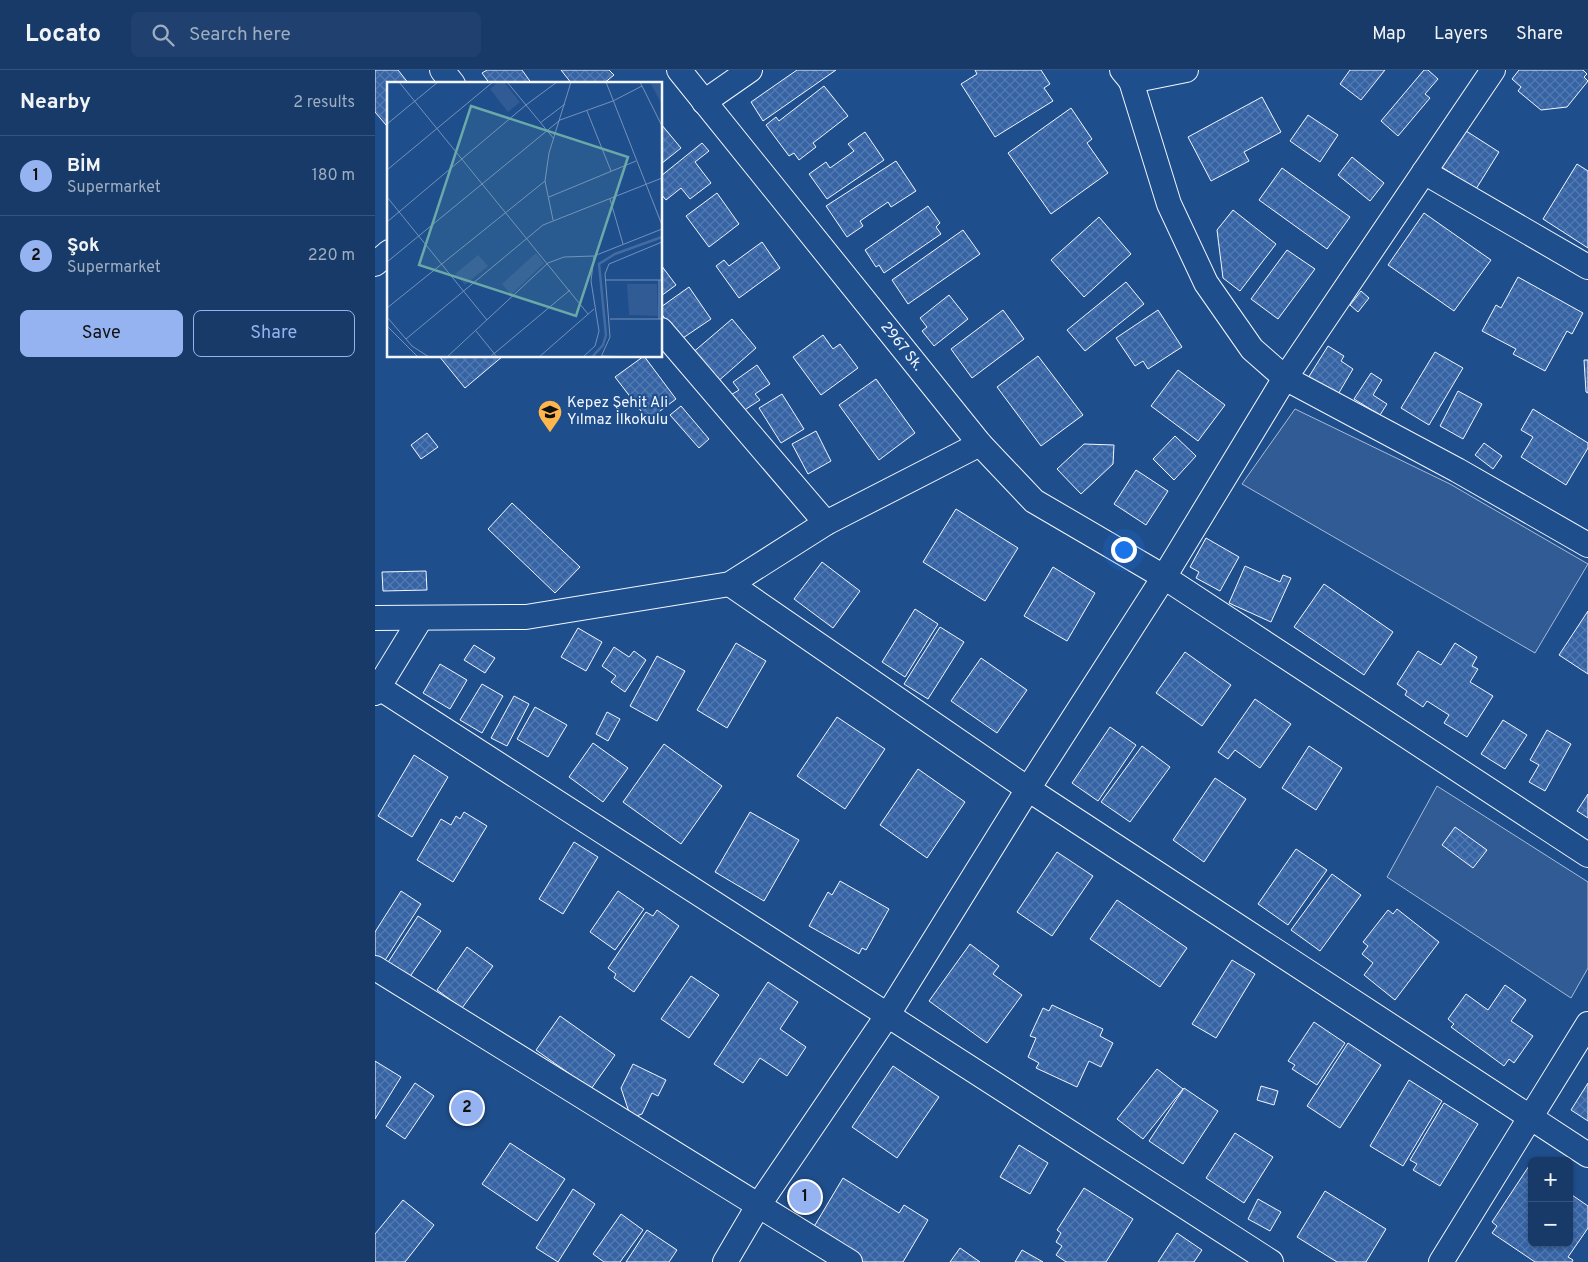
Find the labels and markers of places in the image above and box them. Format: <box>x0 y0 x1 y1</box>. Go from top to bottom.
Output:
place label: Kepez Şehit Ali Yılmaz İlkokulu <box>567 394 668 430</box>
school or university icon: Kepez Şehit Ali Yılmaz İlkokulu <box>537 399 563 433</box>
pin: 2 <box>451 1089 483 1127</box>
pin: 1 <box>789 1178 821 1216</box>

